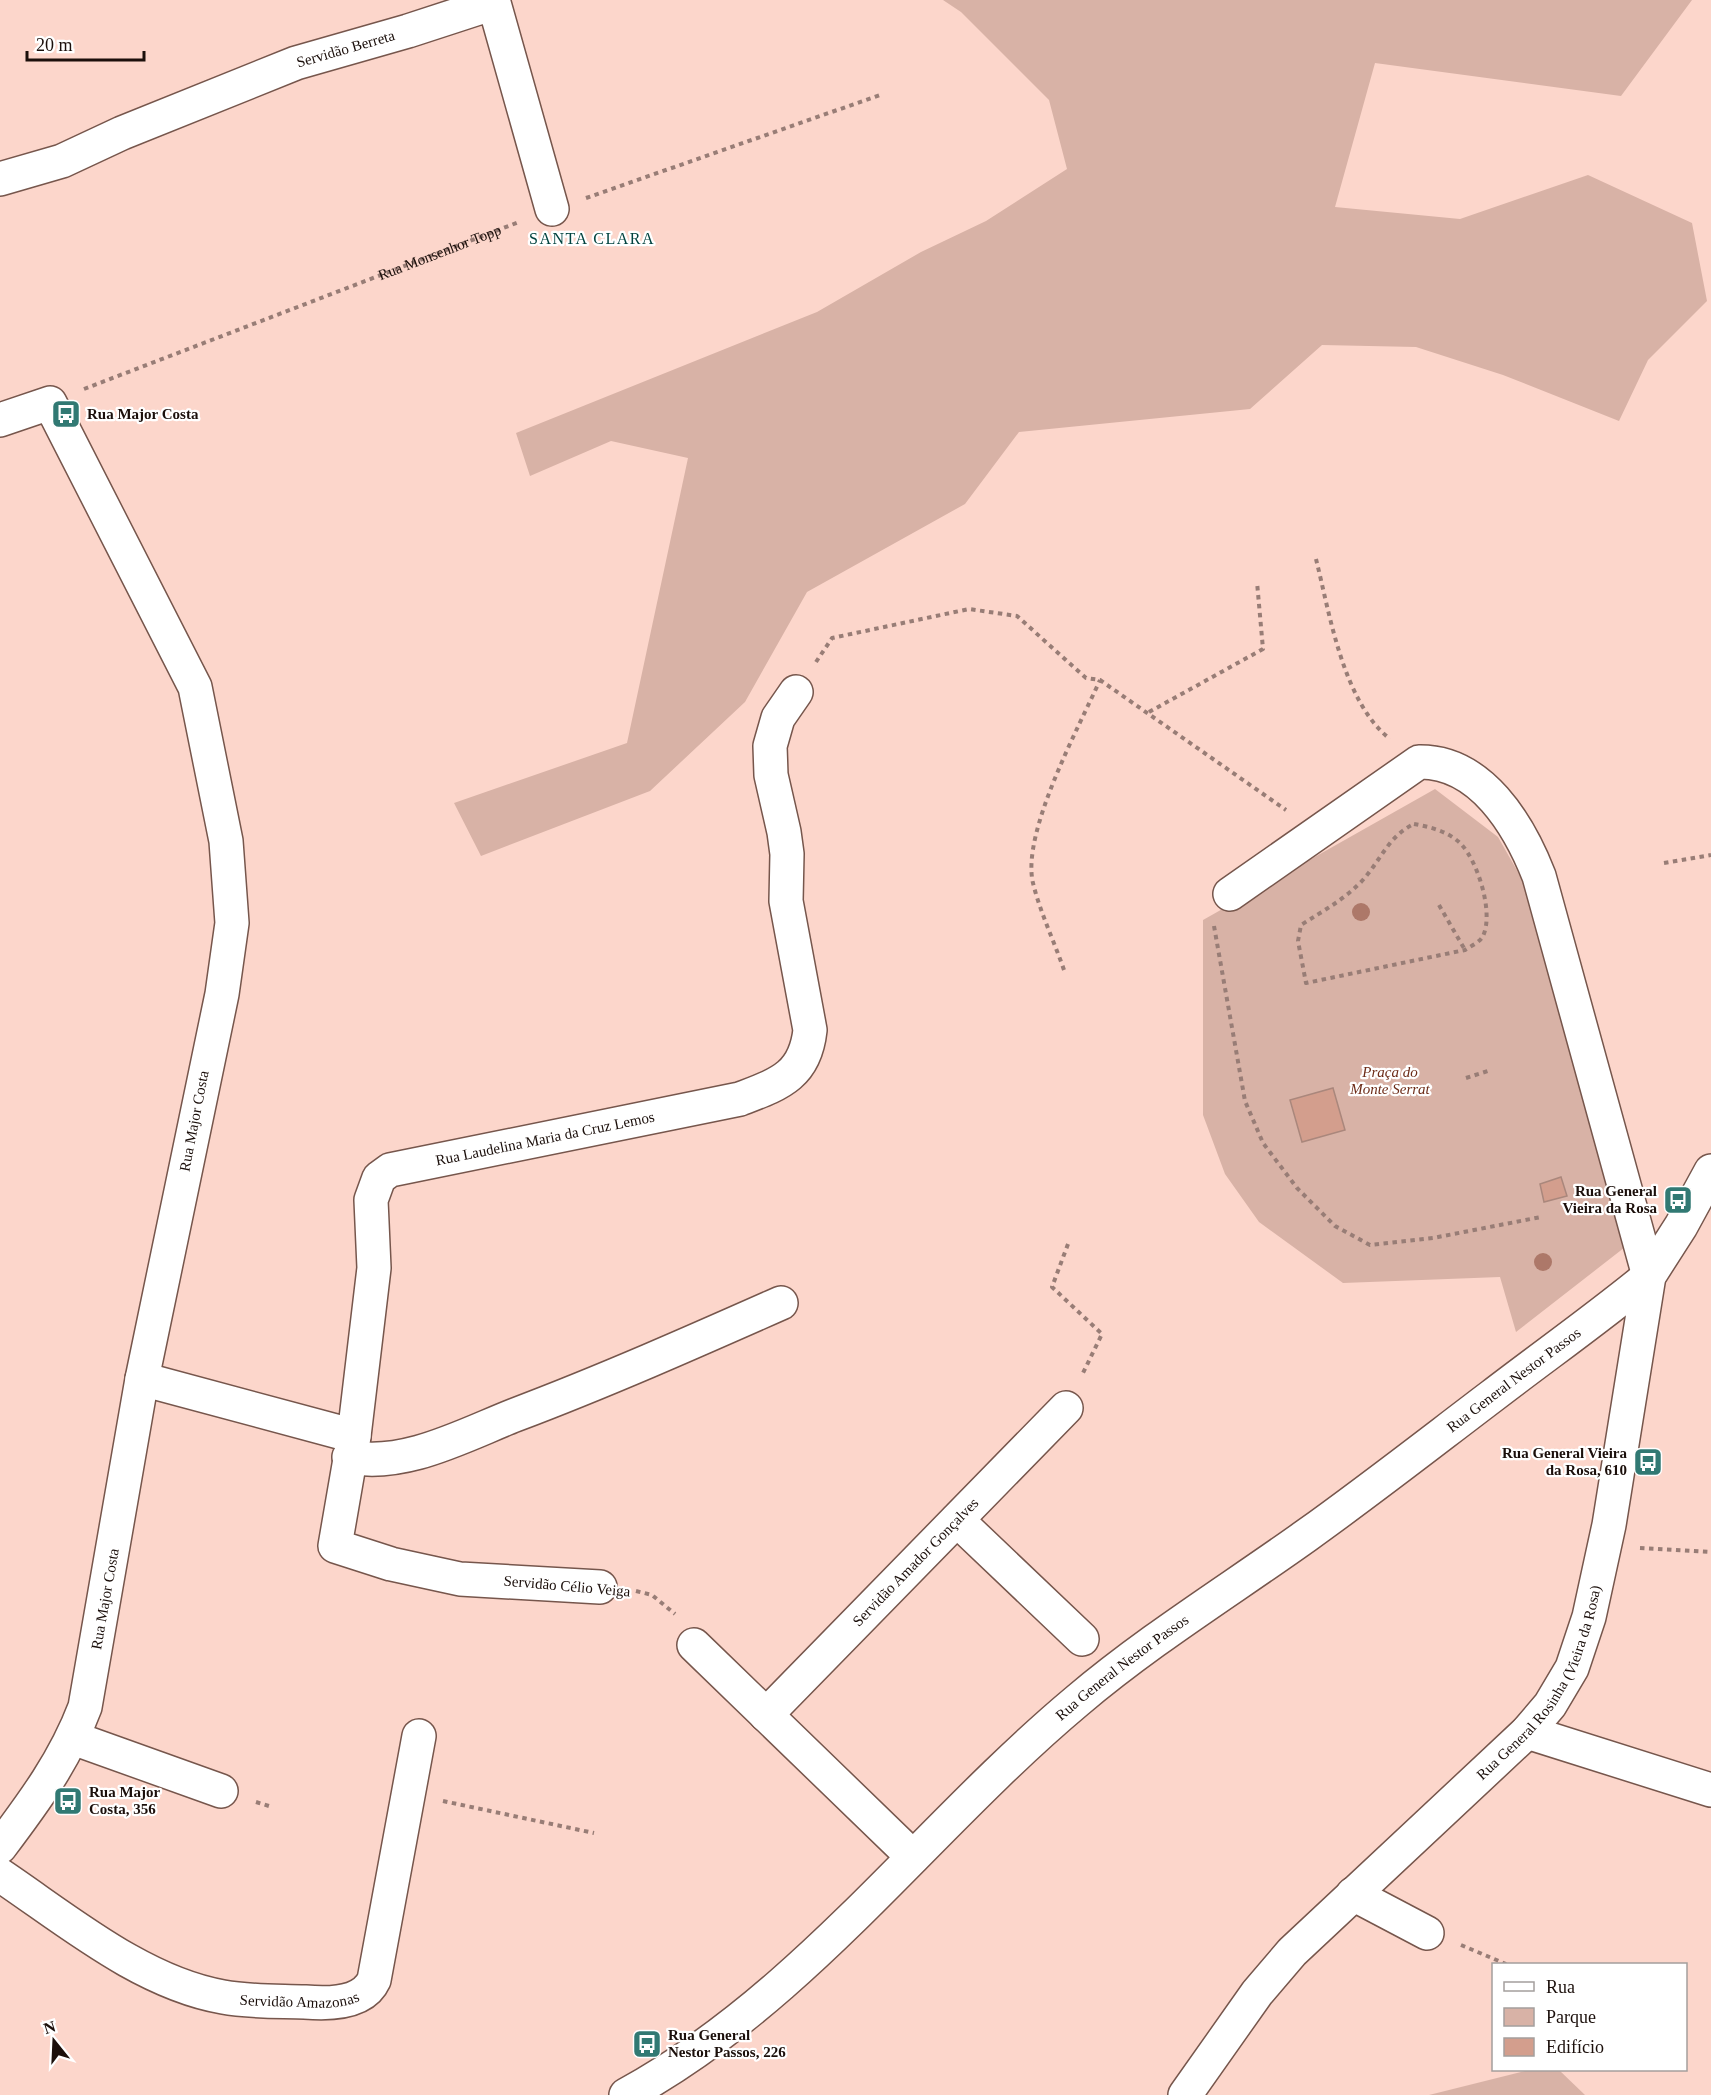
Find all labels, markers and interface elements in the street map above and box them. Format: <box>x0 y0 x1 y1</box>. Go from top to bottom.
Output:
scale bar <box>27 24 144 62</box>
street label: Servidão Berreta <box>295 27 397 70</box>
text: 20 m <box>36 35 73 55</box>
street label: Rua Monsenhor Topp <box>376 222 503 283</box>
district label: SANTA CLARA <box>529 230 655 247</box>
bus stop icon: Rua Major Costa <box>50 398 82 430</box>
place label: Rua Major Costa <box>87 406 199 422</box>
park label: Praça do Monte Serrat <box>1349 1064 1431 1097</box>
street label: Rua Major Costa <box>176 1069 212 1173</box>
street label: Rua Laudelina Maria da Cruz Lemos <box>434 1109 656 1169</box>
place label: Rua General Vieira da Rosa <box>1563 1183 1657 1216</box>
bus stop icon: Rua General Vieira da Rosa <box>1662 1184 1694 1216</box>
street label: Rua General Nestor Passos <box>1444 1324 1584 1435</box>
place label: Rua General Vieira da Rosa, 610 <box>1502 1445 1627 1478</box>
bus stop icon: Rua General Vieira da Rosa, 610 <box>1632 1446 1664 1478</box>
street label: Servidão Amador Gonçalves <box>850 1495 982 1629</box>
street label: Rua Major Costa <box>88 1547 122 1651</box>
street label: Servidão Célio Veiga <box>503 1572 631 1600</box>
street label: Rua General Rosinha (Vieira da Rosa) <box>1473 1584 1605 1783</box>
street label: Rua General Nestor Passos <box>1053 1611 1192 1723</box>
place label: Rua Major Costa, 356 <box>89 1784 161 1817</box>
bus stop icon: Rua Major Costa, 356 <box>52 1785 84 1817</box>
legend <box>1492 1963 1687 2071</box>
text: Rua <box>1546 1977 1575 1997</box>
street label: Servidão Amazonas <box>239 1989 362 2011</box>
text: Parque <box>1546 2007 1596 2027</box>
north arrow <box>24 2011 84 2071</box>
text: N <box>41 2017 58 2037</box>
place label: Rua General Nestor Passos, 226 <box>668 2027 786 2060</box>
bus stop icon: Rua General Nestor Passos, 226 <box>631 2028 663 2060</box>
text: Edifício <box>1546 2037 1604 2057</box>

